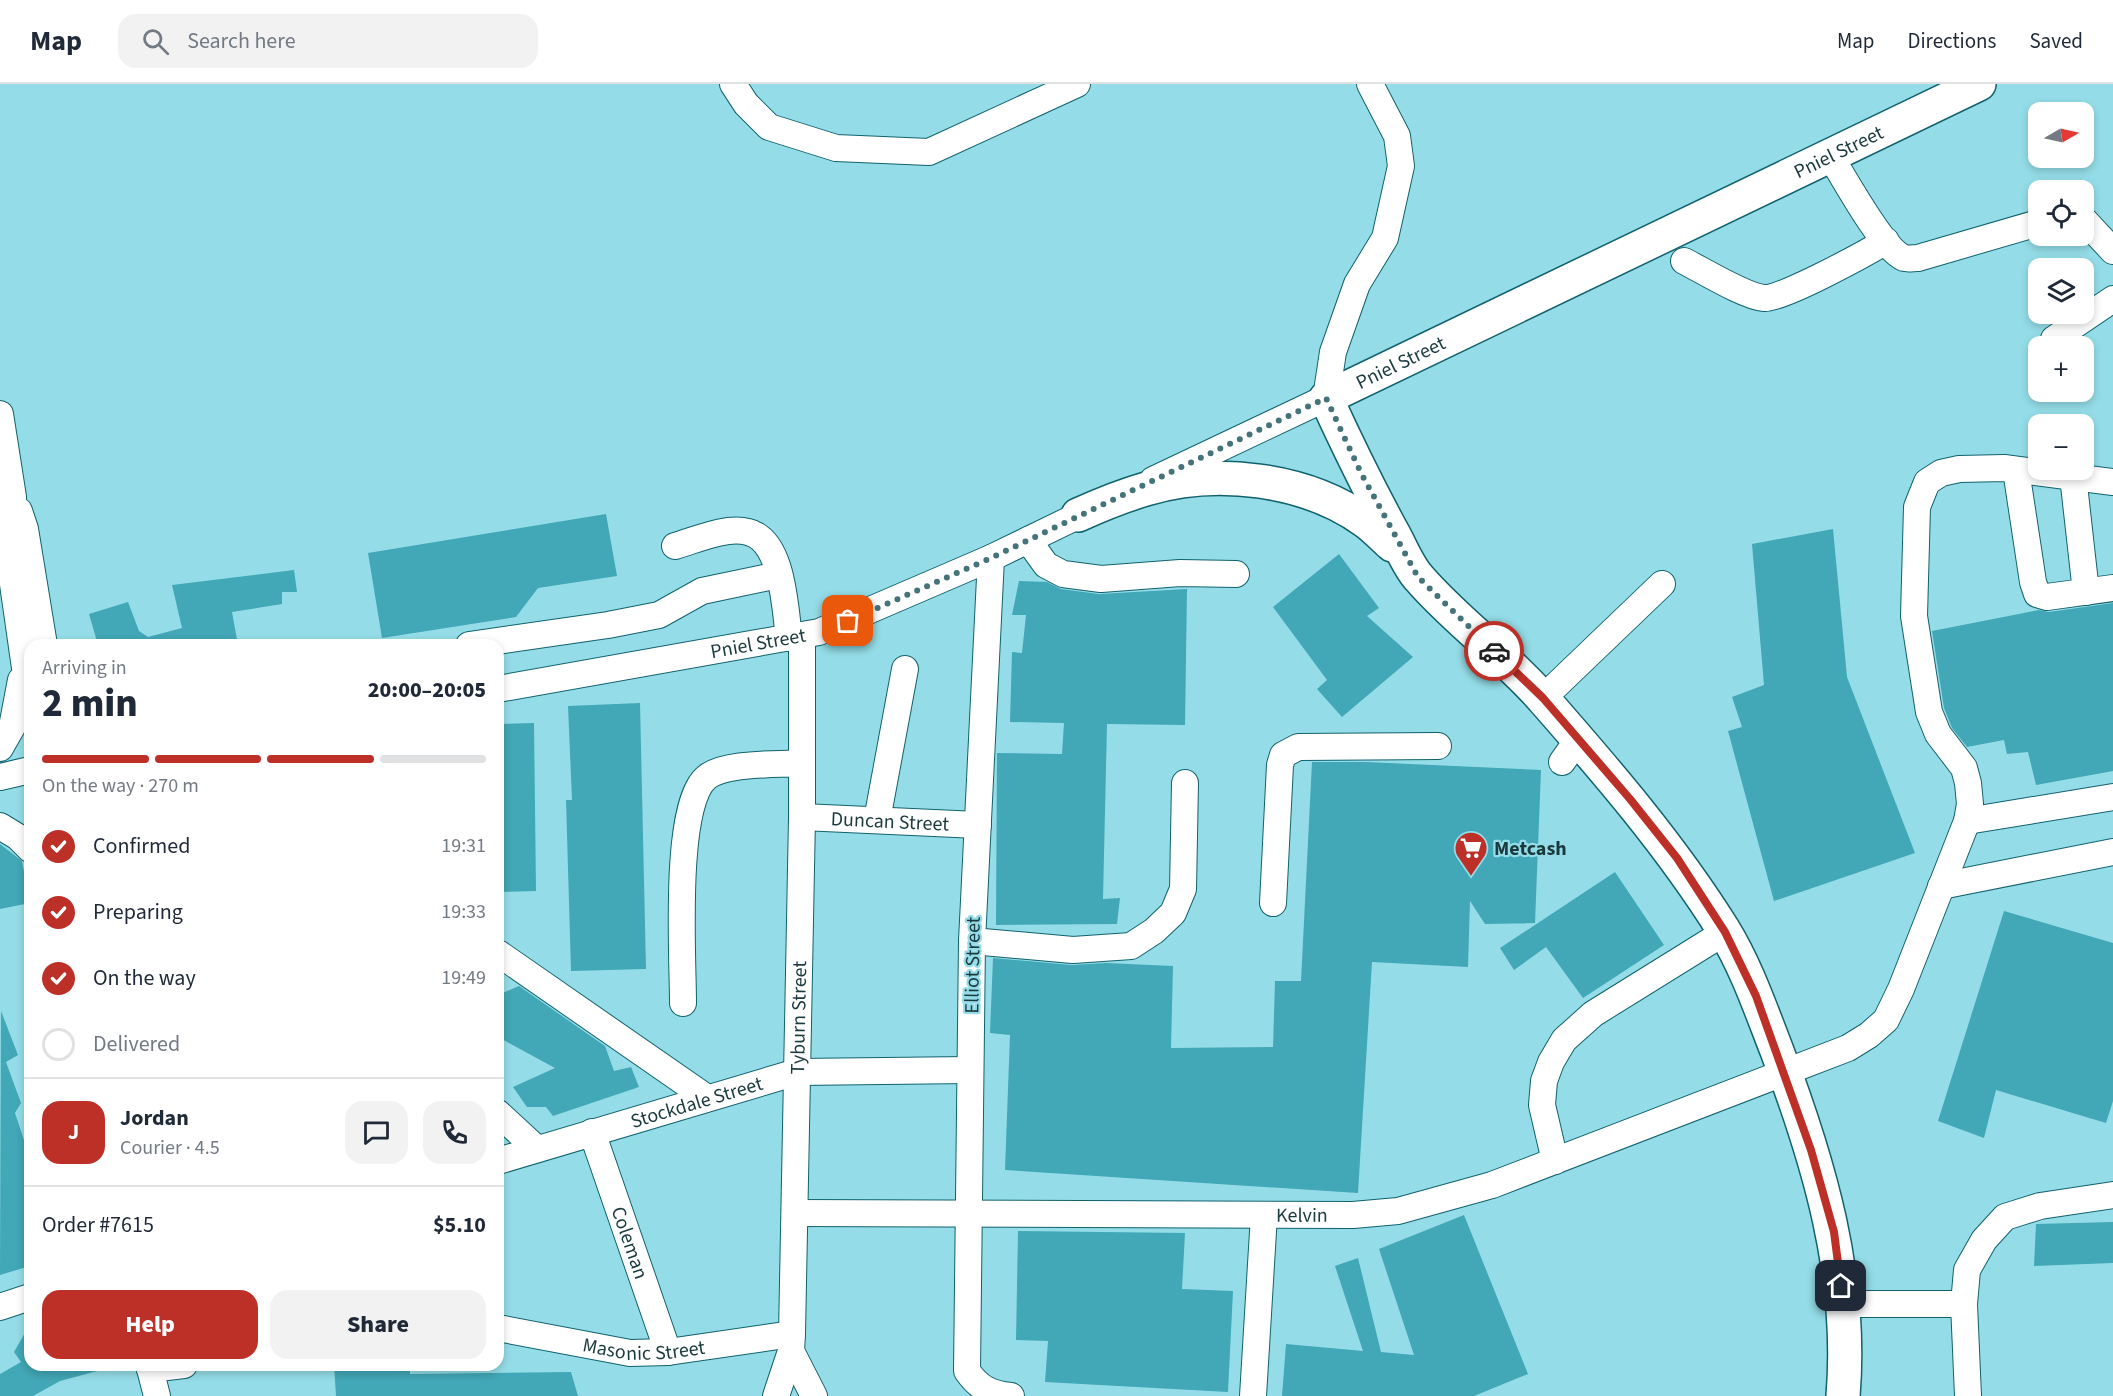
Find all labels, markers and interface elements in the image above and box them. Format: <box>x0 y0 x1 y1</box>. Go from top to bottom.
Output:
search box <box>118 14 538 68</box>
text: Map <box>30 21 82 61</box>
icon: search <box>139 25 172 58</box>
text: Search here <box>187 25 296 57</box>
text: Map <box>1837 26 1875 56</box>
text: Directions <box>1908 26 1996 56</box>
text: Saved <box>2029 26 2083 56</box>
north arrow <box>2028 102 2094 168</box>
map controls <box>2028 102 2094 480</box>
street label: Pniel Street <box>1789 119 1889 186</box>
button: locate <box>2028 180 2094 246</box>
button: layers <box>2028 258 2094 324</box>
street label: Pniel Street <box>1351 330 1451 397</box>
button: + <box>2028 336 2094 402</box>
button: − <box>2028 414 2094 480</box>
pin <box>822 595 873 646</box>
icon: bag <box>831 604 864 637</box>
courier <box>1464 621 1524 681</box>
street label: Pniel Street <box>708 622 808 666</box>
icon: car <box>1478 635 1511 668</box>
text: Arriving in <box>42 654 127 682</box>
text: 20:00–20:05 <box>368 674 486 706</box>
text: 2 min <box>42 676 138 732</box>
text: On the way · 270 m <box>42 772 199 800</box>
street label: Duncan Street <box>830 805 950 839</box>
icon: check <box>42 830 75 863</box>
text: Confirmed <box>93 830 190 862</box>
supermarket icon: Metcash <box>1453 830 1489 877</box>
text: 19:31 <box>441 832 486 860</box>
place label: Metcash <box>1494 835 1567 863</box>
icon: check <box>42 896 75 929</box>
text: Preparing <box>93 896 183 928</box>
text: 19:33 <box>441 898 486 926</box>
street label: Elliot Street <box>958 916 988 1014</box>
street label: Tyburn Street <box>784 960 814 1075</box>
icon: check <box>42 962 75 995</box>
text: On the way <box>93 962 196 994</box>
text: 19:49 <box>441 964 486 992</box>
text: Delivered <box>93 1028 180 1060</box>
street label: Stockdale Street <box>627 1070 766 1136</box>
button: chat <box>345 1101 408 1164</box>
button: phone <box>423 1101 486 1164</box>
text: Jordan <box>120 1102 189 1134</box>
text: J <box>68 1116 79 1148</box>
text: Courier · 4.5 <box>120 1134 220 1162</box>
street label: Kelvin <box>1276 1202 1328 1230</box>
street label: Coleman <box>604 1203 655 1283</box>
text: Order #7615 <box>42 1209 154 1241</box>
text: $5.10 <box>433 1209 486 1241</box>
pin <box>1815 1260 1866 1311</box>
icon: home <box>1824 1269 1857 1302</box>
button: Help <box>42 1290 258 1359</box>
button: Share <box>270 1290 486 1359</box>
street label: Masonic Street <box>580 1331 707 1368</box>

